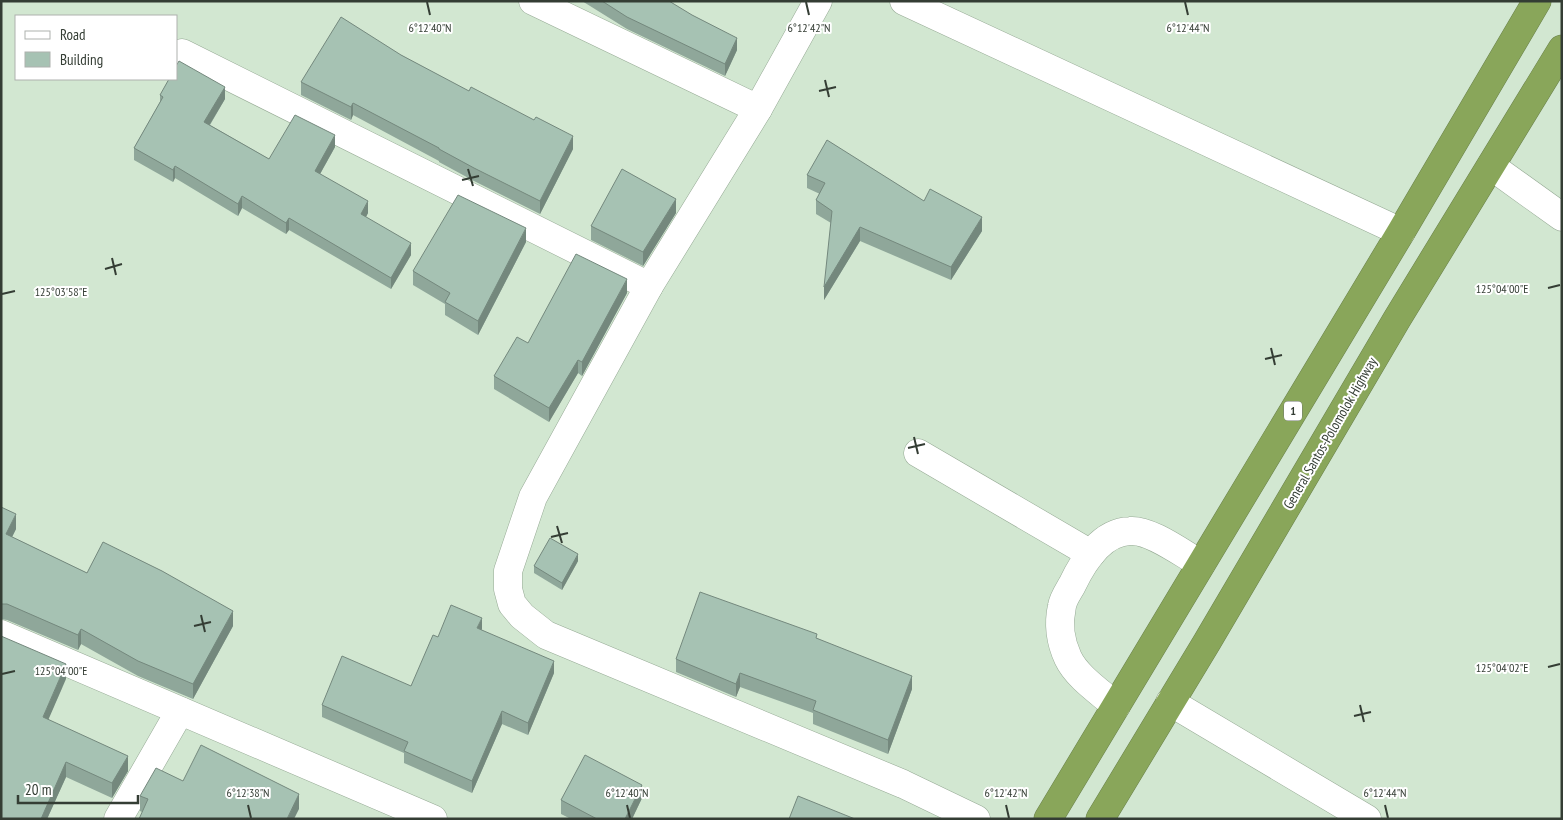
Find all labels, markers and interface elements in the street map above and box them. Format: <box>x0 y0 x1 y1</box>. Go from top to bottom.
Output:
legend <box>15 15 178 80</box>
text: 6°12'40"N <box>408 20 452 35</box>
text: 6°12'42"N <box>787 20 831 35</box>
text: 6°12'44"N <box>1166 20 1210 35</box>
text: Road <box>60 25 86 44</box>
text: Building <box>60 50 103 69</box>
text: 125°04'00"E <box>1476 281 1528 296</box>
text: 125°03'58"E <box>35 284 87 299</box>
street label: General Santos-Polomolok Highway <box>1279 353 1381 512</box>
road number: 1 <box>1284 402 1302 421</box>
text: 125°04'02"E <box>1476 660 1528 675</box>
text: 125°04'00"E <box>35 663 87 678</box>
scale bar <box>18 772 138 804</box>
text: 20 m <box>25 780 51 799</box>
text: 6°12'38"N <box>226 785 270 800</box>
text: 6°12'40"N <box>605 785 649 800</box>
text: 6°12'42"N <box>984 785 1028 800</box>
text: 6°12'44"N <box>1363 785 1407 800</box>

